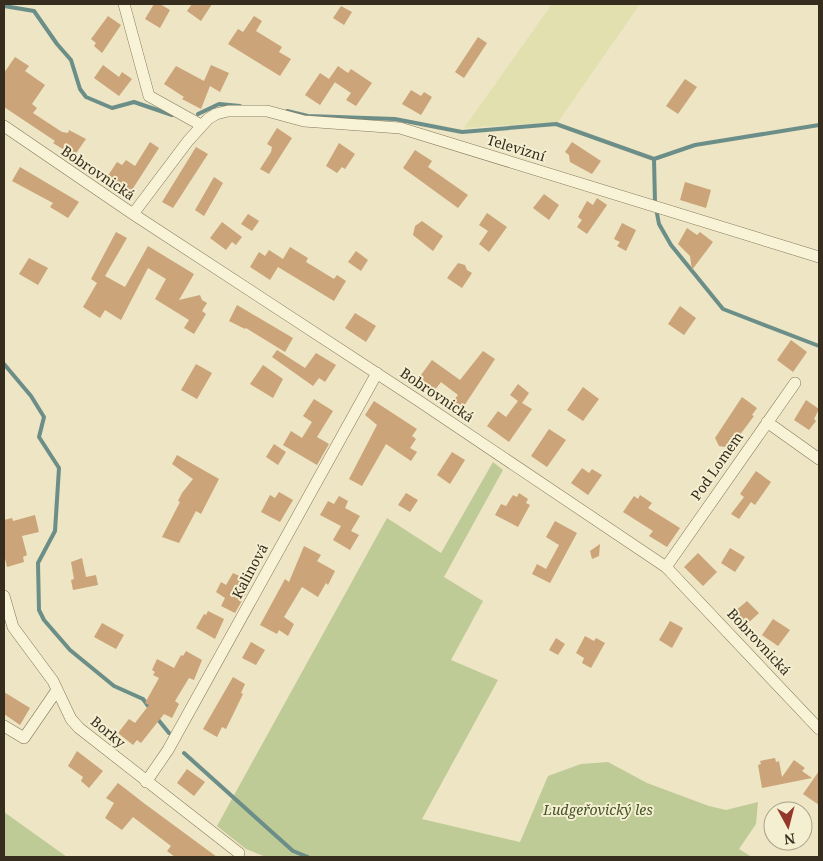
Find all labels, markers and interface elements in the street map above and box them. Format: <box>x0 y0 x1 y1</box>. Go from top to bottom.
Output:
street label: Televizní <box>484 130 548 166</box>
street label: Bobrovnická <box>58 141 139 204</box>
street label: Bobrovnická <box>397 363 478 426</box>
street label: Pod Lomem <box>686 428 747 504</box>
street label: Kalinová <box>227 540 272 602</box>
street label: Bobrovnická <box>723 604 795 679</box>
street label: Borky <box>87 712 130 752</box>
park label: Ludgeřovický les <box>542 800 653 819</box>
north arrow <box>763 801 813 851</box>
text: N <box>783 829 796 850</box>

